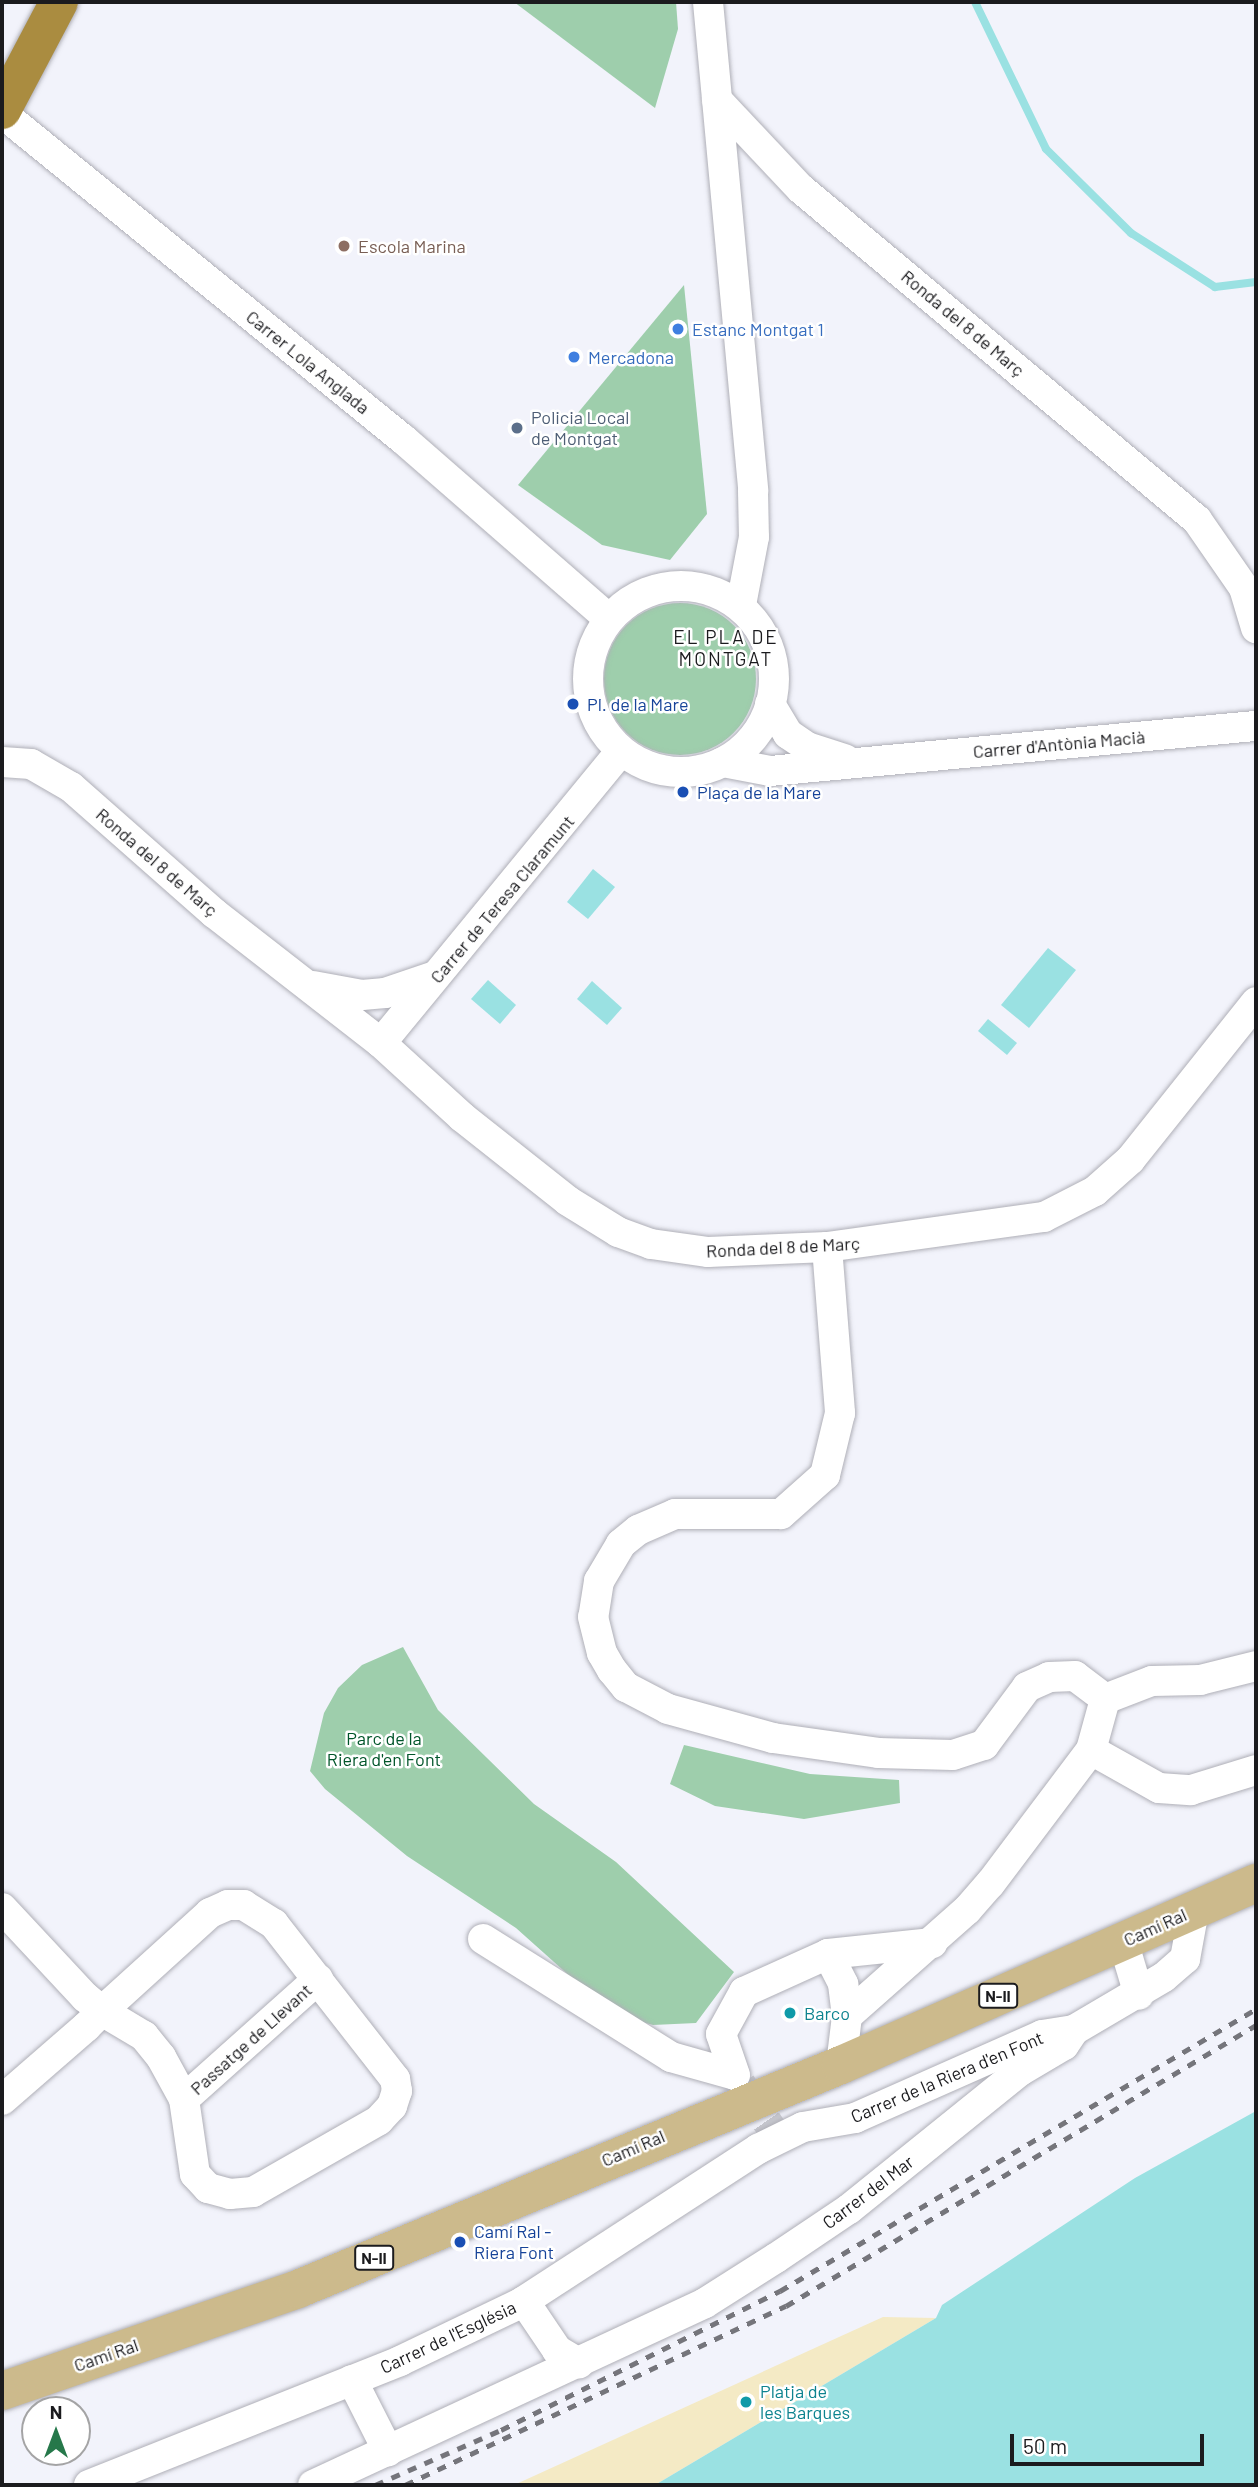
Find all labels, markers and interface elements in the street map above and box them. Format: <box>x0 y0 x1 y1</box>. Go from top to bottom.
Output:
place label: Escola Marina <box>358 235 466 257</box>
marker: Escola Marina <box>336 238 352 254</box>
street label: Ronda del 8 de Març <box>897 265 1029 381</box>
street label: Carrer Lola Anglada <box>242 306 374 418</box>
place label: Estanc Montgat 1 <box>692 318 824 340</box>
marker: Estanc Montgat 1 <box>670 321 686 337</box>
place label: Mercadona <box>588 346 674 368</box>
marker: Mercadona <box>566 349 582 365</box>
place label: Policia Local de Montgat <box>531 407 629 450</box>
marker: Policia Local de Montgat <box>509 420 525 436</box>
district label: EL PLA DE MONTGAT <box>674 626 778 670</box>
place label: Pl. de la Mare <box>587 693 688 715</box>
marker: Pl. de la Mare <box>565 696 581 712</box>
street label: Carrer d'Antònia Macià <box>972 726 1146 762</box>
place label: Plaça de la Mare <box>697 781 821 803</box>
marker: Plaça de la Mare <box>675 784 691 800</box>
street label: Ronda del 8 de Març <box>92 803 222 921</box>
street label: Carrer de Teresa Claramunt <box>425 811 579 987</box>
street label: Ronda del 8 de Març <box>706 1232 860 1262</box>
park label: Parc de la Riera d'en Font <box>327 1728 441 1770</box>
street label: Camí Ral <box>1120 1904 1190 1950</box>
street label: Passatge de Llevant <box>186 1979 316 2099</box>
road number: N-II <box>977 1984 1019 2008</box>
place label: Barco <box>804 2002 850 2024</box>
marker: Barco <box>782 2005 798 2021</box>
street label: Carrer de la Riera d'en Font <box>848 2027 1046 2127</box>
street label: Camí Ral <box>598 2125 668 2171</box>
street label: Carrer del Mar <box>818 2151 918 2233</box>
place label: Camí Ral - Riera Font <box>474 2221 554 2264</box>
marker: Camí Ral - Riera Font <box>452 2234 468 2250</box>
road number: N-II <box>353 2246 395 2270</box>
street label: Carrer de l'Església <box>377 2296 519 2378</box>
street label: Camí Ral <box>71 2334 141 2376</box>
place label: Platja de les Barques <box>760 2381 850 2424</box>
marker: Platja de les Barques <box>738 2394 754 2410</box>
north arrow <box>21 2396 91 2466</box>
text: N <box>50 2400 62 2423</box>
scale bar <box>1013 2420 1207 2464</box>
text: 50 m <box>1023 2433 1067 2458</box>

